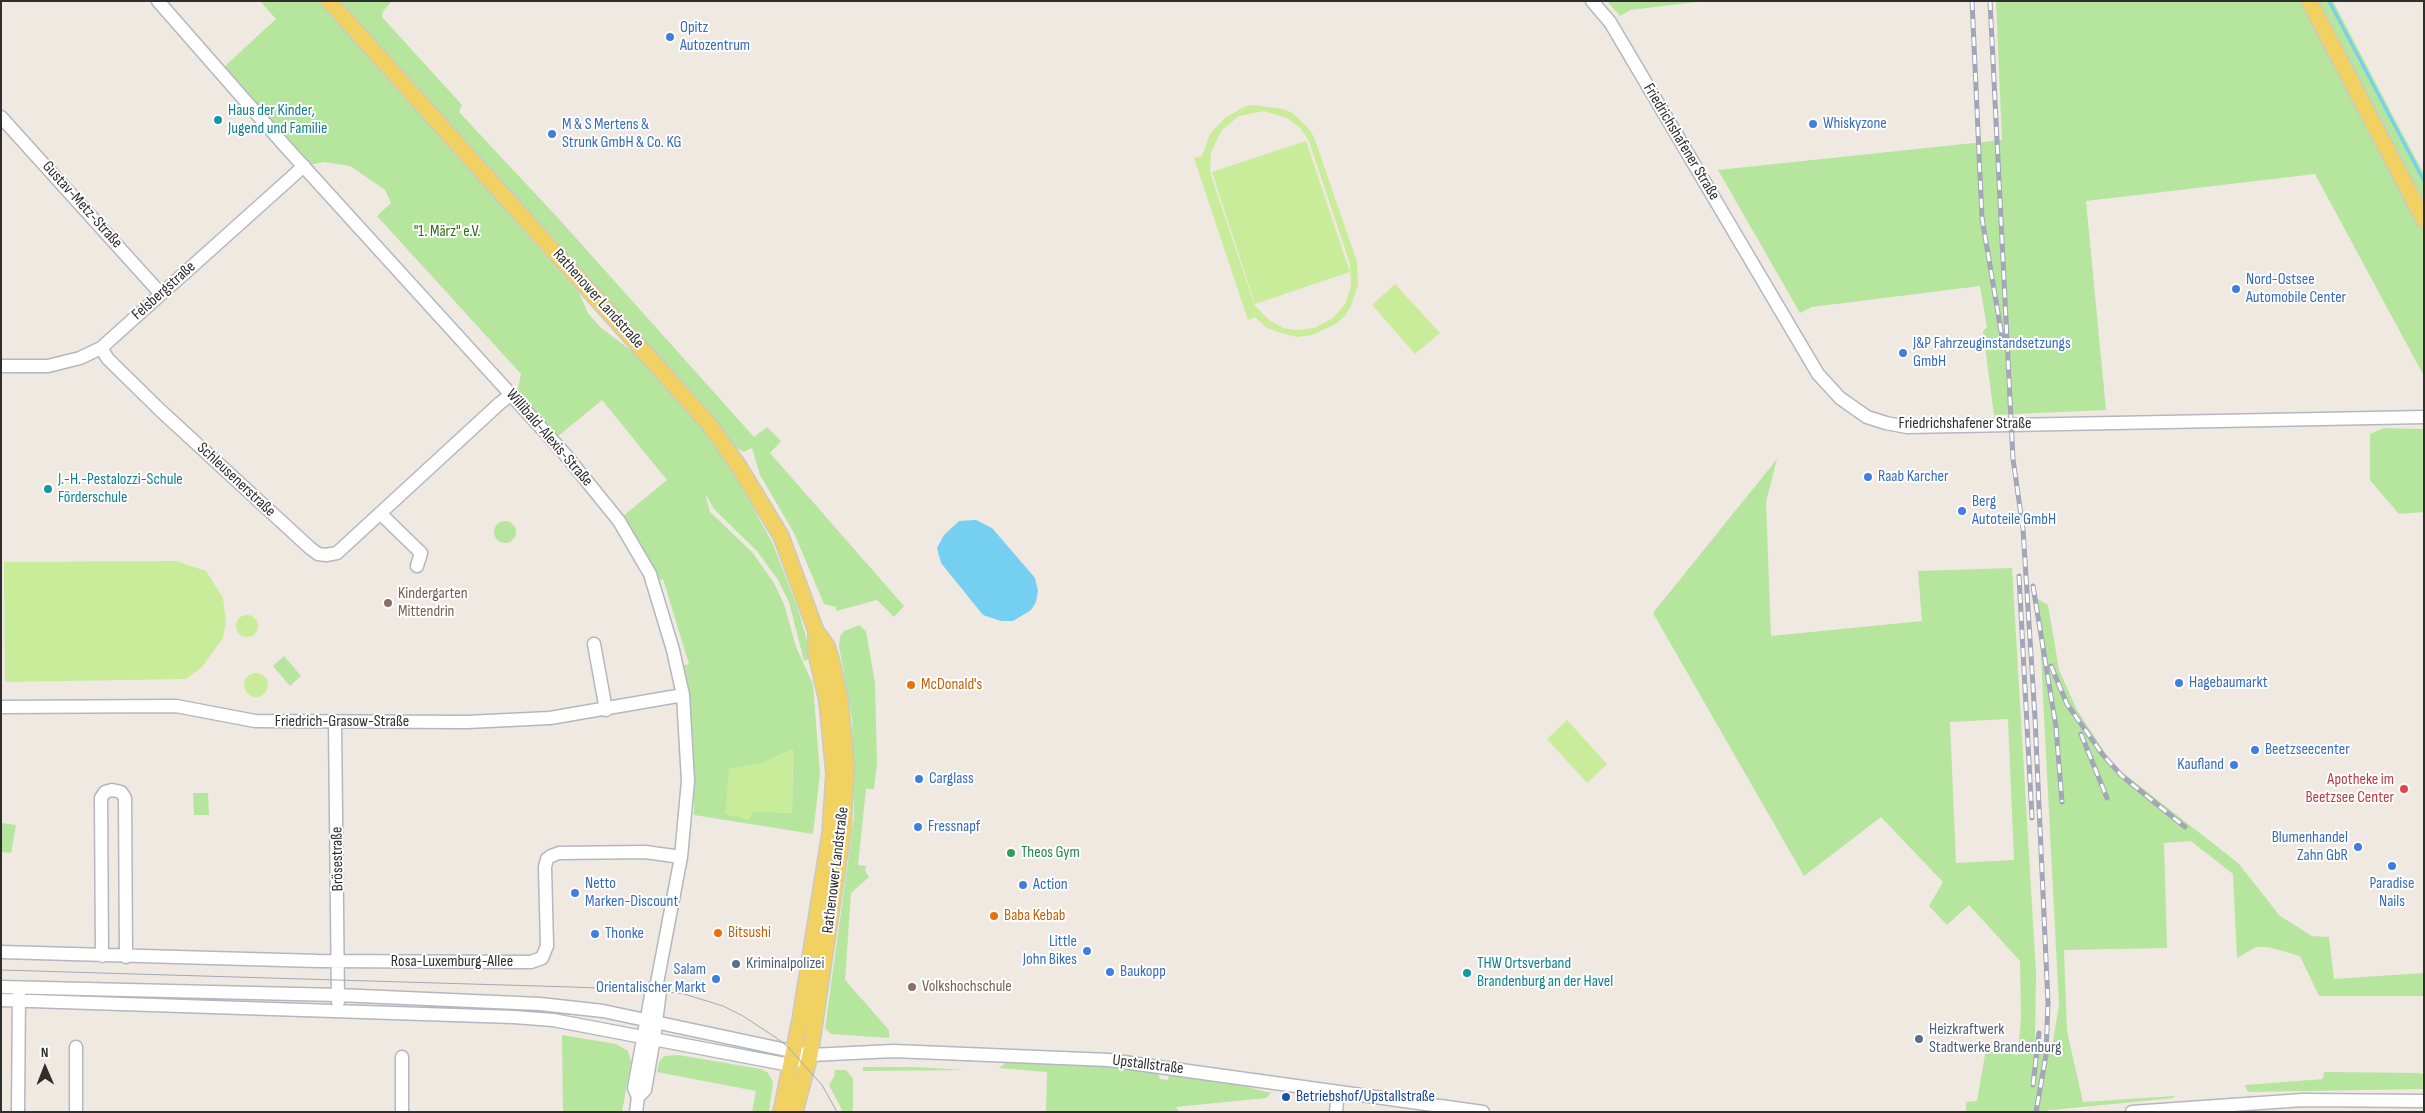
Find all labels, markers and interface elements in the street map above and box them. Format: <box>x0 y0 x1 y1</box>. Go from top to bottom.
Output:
place label: Opitz Autozentrum <box>680 18 750 56</box>
marker: Opitz Autozentrum <box>664 31 676 43</box>
street label: Friedrichshafener Straße <box>1639 80 1723 204</box>
place label: Haus der Kinder, Jugend und Familie <box>228 101 327 139</box>
marker: Haus der Kinder, Jugend und Familie <box>212 114 224 126</box>
place label: Whiskyzone <box>1823 114 1887 134</box>
place label: M & S Mertens & Strunk GmbH & Co. KG <box>562 115 681 153</box>
marker: Whiskyzone <box>1807 118 1819 130</box>
marker: M & S Mertens & Strunk GmbH & Co. KG <box>546 128 558 140</box>
street label: Gustav-Metz-Straße <box>38 157 126 253</box>
park label: "1. März" e.V. <box>414 222 480 242</box>
street label: Rathenower Landstraße <box>548 245 648 353</box>
street label: Felsbergstraße <box>128 257 200 325</box>
place label: Nord-Ostsee Automobile Center <box>2246 270 2346 308</box>
marker: Nord-Ostsee Automobile Center <box>2230 283 2242 295</box>
place label: J&P Fahrzeuginstandsetzungs GmbH <box>1913 334 2071 372</box>
marker: J&P Fahrzeuginstandsetzungs GmbH <box>1897 347 1909 359</box>
street label: Willibald-Alexis-Straße <box>501 385 597 491</box>
street label: Friedrichshafener Straße <box>1899 414 2031 434</box>
street label: Schleusenerstraße <box>193 439 279 521</box>
place label: Raab Karcher <box>1878 467 1949 487</box>
place label: J.-H.-Pestalozzi-Schule Förderschule <box>58 470 183 508</box>
marker: Raab Karcher <box>1862 471 1874 483</box>
marker: J.-H.-Pestalozzi-Schule Förderschule <box>42 483 54 495</box>
place label: Berg Autoteile GmbH <box>1972 492 2056 530</box>
marker: Berg Autoteile GmbH <box>1956 505 1968 517</box>
place label: Kindergarten Mittendrin <box>398 584 468 622</box>
marker: Kindergarten Mittendrin <box>382 597 394 609</box>
place label: Hagebaumarkt <box>2189 673 2268 693</box>
place label: McDonald's <box>921 675 982 695</box>
marker: Hagebaumarkt <box>2173 677 2185 689</box>
marker: McDonald's <box>905 679 917 691</box>
street label: Friedrich-Grasow-Straße <box>275 712 409 732</box>
place label: Beetzseecenter <box>2265 740 2350 760</box>
marker: Beetzseecenter <box>2249 744 2261 756</box>
place label: Kaufland <box>2177 755 2224 775</box>
marker: Kaufland <box>2228 759 2240 771</box>
place label: Carglass <box>929 769 974 789</box>
place label: Apotheke im Beetzsee Center <box>2305 770 2394 808</box>
marker: Carglass <box>913 773 925 785</box>
marker: Apotheke im Beetzsee Center <box>2398 783 2410 795</box>
street label: Rathenower Landstraße <box>819 806 853 934</box>
place label: Fressnapf <box>928 817 980 837</box>
marker: Fressnapf <box>912 821 924 833</box>
street label: Brösestraße <box>328 827 348 891</box>
place label: Blumenhandel Zahn GbR <box>2272 828 2348 866</box>
marker: Blumenhandel Zahn GbR <box>2352 841 2364 853</box>
place label: Theos Gym <box>1021 843 1080 863</box>
marker: Theos Gym <box>1005 847 1017 859</box>
marker: Paradise Nails <box>2386 860 2398 872</box>
place label: Netto Marken-Discount <box>585 874 678 912</box>
place label: Paradise Nails <box>2369 874 2415 912</box>
place label: Action <box>1033 875 1068 895</box>
marker: Action <box>1017 879 1029 891</box>
marker: Netto Marken-Discount <box>569 887 581 899</box>
place label: Baba Kebab <box>1004 906 1065 926</box>
marker: Baba Kebab <box>988 910 1000 922</box>
place label: Bitsushi <box>728 923 771 943</box>
place label: Thonke <box>605 924 644 944</box>
marker: Bitsushi <box>712 927 724 939</box>
marker: Thonke <box>589 928 601 940</box>
place label: Little John Bikes <box>1023 932 1077 970</box>
marker: Little John Bikes <box>1081 945 1093 957</box>
street label: Rosa-Luxemburg-Allee <box>391 952 513 972</box>
place label: Kriminalpolizei <box>746 954 824 974</box>
place label: THW Ortsverband Brandenburg an der Havel <box>1477 954 1613 992</box>
marker: Kriminalpolizei <box>730 958 742 970</box>
place label: Salam Orientalischer Markt <box>596 960 706 998</box>
place label: Baukopp <box>1120 962 1166 982</box>
marker: Baukopp <box>1104 966 1116 978</box>
marker: THW Ortsverband Brandenburg an der Havel <box>1461 967 1473 979</box>
marker: Salam Orientalischer Markt <box>710 973 722 985</box>
place label: Volkshochschule <box>922 977 1012 997</box>
marker: Volkshochschule <box>906 981 918 993</box>
place label: Heizkraftwerk Stadtwerke Brandenburg <box>1929 1020 2061 1058</box>
marker: Heizkraftwerk Stadtwerke Brandenburg <box>1913 1033 1925 1045</box>
north arrow <box>20 1043 70 1093</box>
text: N <box>41 1044 49 1061</box>
street label: Upstallstraße <box>1111 1051 1185 1079</box>
place label: Betriebshof/Upstallstraße <box>1296 1087 1435 1107</box>
marker: Betriebshof/Upstallstraße <box>1280 1091 1292 1103</box>

